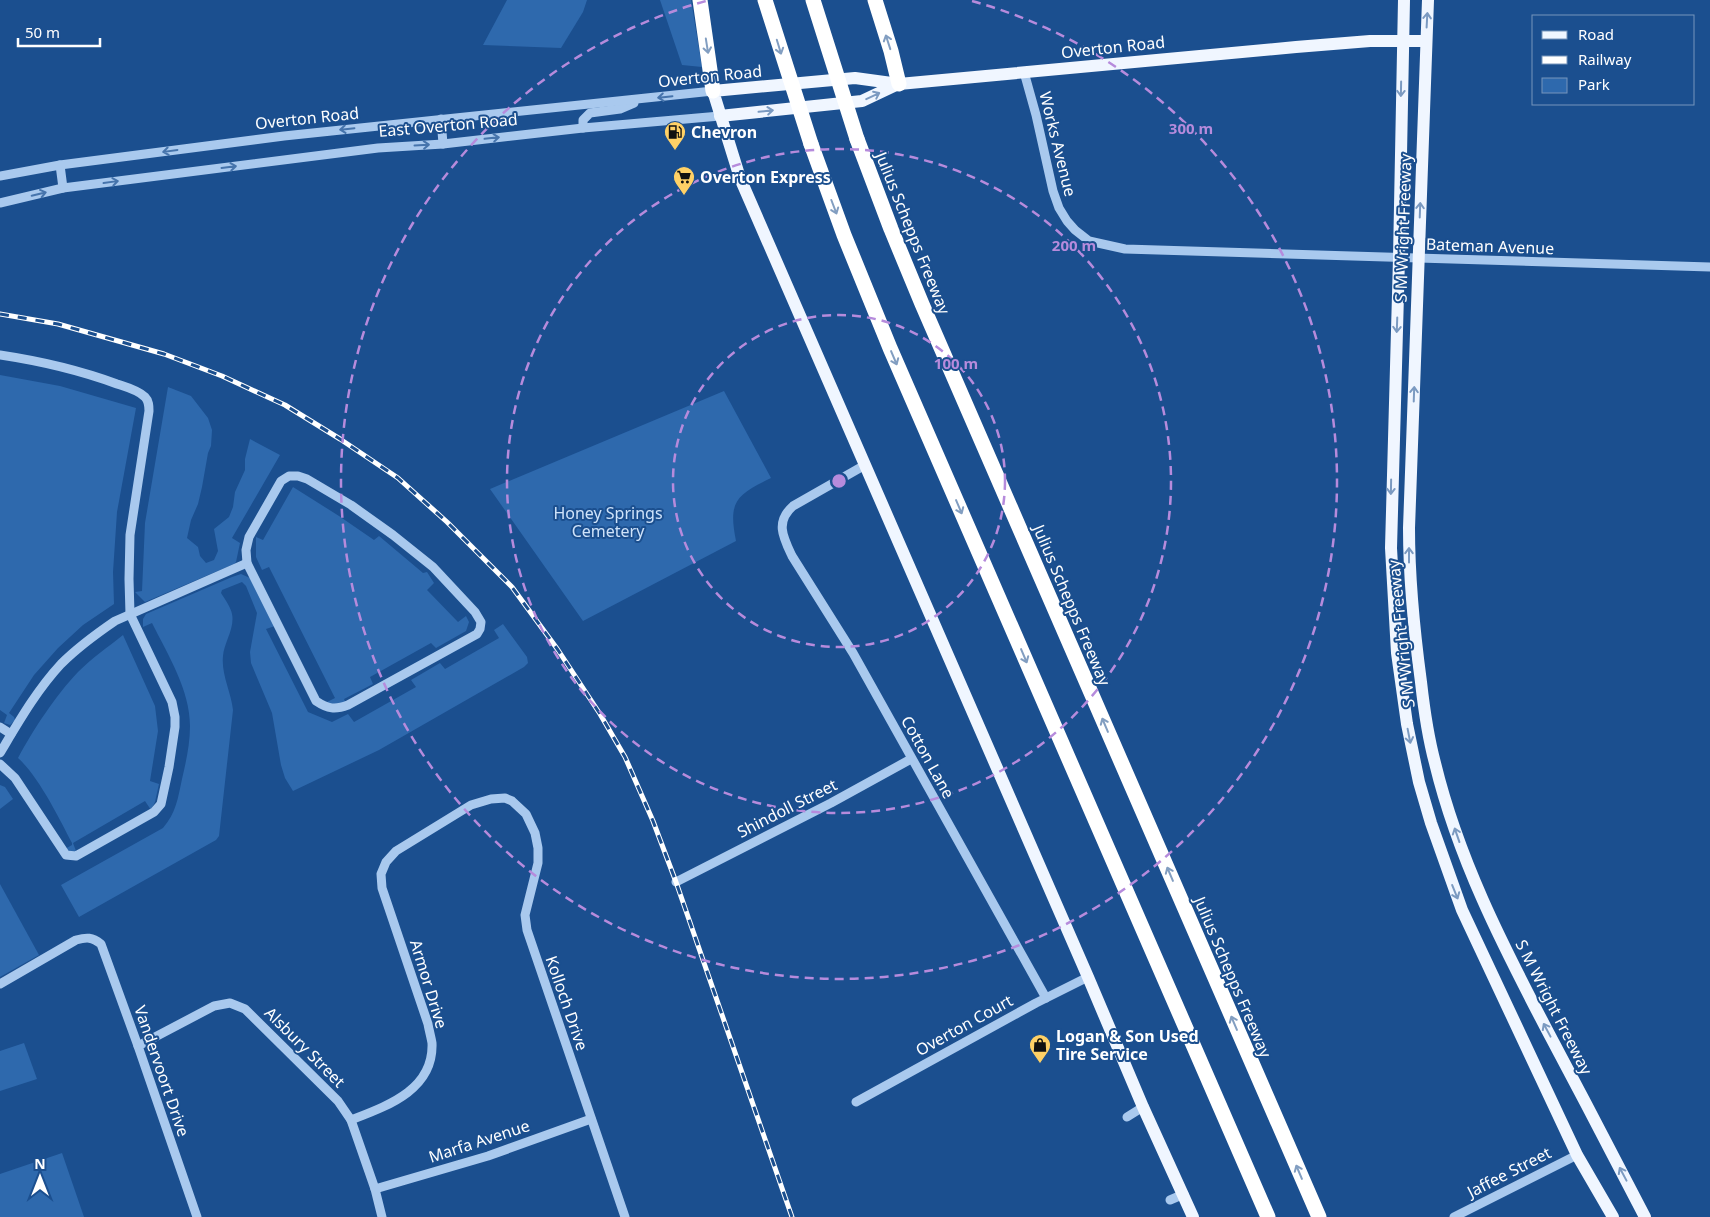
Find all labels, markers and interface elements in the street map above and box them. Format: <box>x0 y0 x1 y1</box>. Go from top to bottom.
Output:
one-way arrow <box>1422 13 1431 29</box>
scale bar <box>18 15 100 47</box>
legend <box>1532 15 1695 105</box>
text: 50 m <box>25 22 60 42</box>
text: Road <box>1578 24 1614 44</box>
street label: Overton Road <box>1060 31 1166 63</box>
one-way arrow <box>883 34 893 50</box>
one-way arrow <box>702 37 712 53</box>
one-way arrow <box>774 38 784 54</box>
text: Railway <box>1578 49 1632 69</box>
street label: Overton Road <box>657 60 763 92</box>
text: Park <box>1578 74 1610 94</box>
one-way arrow <box>1396 80 1406 97</box>
street label: Works Avenue <box>1034 89 1082 199</box>
one-way arrow <box>865 91 880 100</box>
one-way arrow <box>657 92 673 102</box>
street label: Overton Road <box>254 102 360 134</box>
one-way arrow <box>758 106 774 116</box>
street label: East Overton Road <box>377 108 519 142</box>
text: 300 m <box>1169 118 1213 138</box>
fuel station icon: Chevron <box>663 120 687 151</box>
place label: Chevron <box>691 121 757 143</box>
one-way arrow <box>339 124 355 134</box>
one-way arrow <box>483 133 499 143</box>
one-way arrow <box>414 140 430 150</box>
one-way arrow <box>162 146 178 156</box>
street label: Julius Schepps Freeway <box>870 147 956 318</box>
street label: S M Wright Freeway <box>1389 152 1417 303</box>
one-way arrow <box>220 161 236 171</box>
supermarket icon: Overton Express <box>672 165 696 196</box>
place label: Overton Express <box>700 166 831 188</box>
one-way arrow <box>103 176 119 186</box>
one-way arrow <box>30 188 46 198</box>
one-way arrow <box>829 199 839 214</box>
one-way arrow <box>1415 202 1425 218</box>
street label: Bateman Avenue <box>1425 233 1555 259</box>
text: 200 m <box>1052 235 1096 255</box>
one-way arrow <box>1392 316 1401 332</box>
one-way arrow <box>890 350 900 365</box>
text: 100 m <box>934 353 978 373</box>
one-way arrow <box>1409 386 1419 402</box>
centre of rings <box>830 472 848 490</box>
one-way arrow <box>1387 479 1396 495</box>
one-way arrow <box>954 499 964 514</box>
park label: Honey Springs Cemetery <box>553 502 663 542</box>
street label: Julius Schepps Freeway <box>1027 519 1116 690</box>
one-way arrow <box>1404 548 1414 564</box>
street label: S M Wright Freeway <box>1382 558 1420 709</box>
one-way arrow <box>1019 648 1029 663</box>
street label: Cotton Lane <box>896 712 960 802</box>
one-way arrow <box>1099 718 1109 733</box>
one-way arrow <box>1405 728 1414 744</box>
street label: Shindoll Street <box>733 773 841 843</box>
one-way arrow <box>1451 828 1461 844</box>
one-way arrow <box>1164 867 1174 882</box>
one-way arrow <box>1451 883 1460 899</box>
street label: Julius Schepps Freeway <box>1188 891 1277 1062</box>
street label: S M Wright Freeway <box>1510 936 1598 1079</box>
street label: Armor Drive <box>405 937 453 1031</box>
street label: Kolloch Drive <box>541 953 593 1053</box>
street label: Overton Court <box>912 989 1017 1061</box>
street label: Alsbury Street <box>260 1002 350 1092</box>
street label: Vandervoort Drive <box>129 1003 195 1139</box>
one-way arrow <box>1229 1016 1239 1031</box>
one-way arrow <box>1542 1023 1551 1038</box>
place label: Logan & Son Used Tire Service <box>1056 1025 1199 1065</box>
shop icon: Logan & Son Used Tire Service <box>1028 1033 1052 1064</box>
street label: Marfa Avenue <box>426 1114 532 1168</box>
street label: Jaffee Street <box>1462 1141 1555 1203</box>
north arrow <box>15 1152 65 1202</box>
text: N <box>34 1154 46 1173</box>
one-way arrow <box>1294 1165 1304 1180</box>
one-way arrow <box>1618 1167 1627 1182</box>

